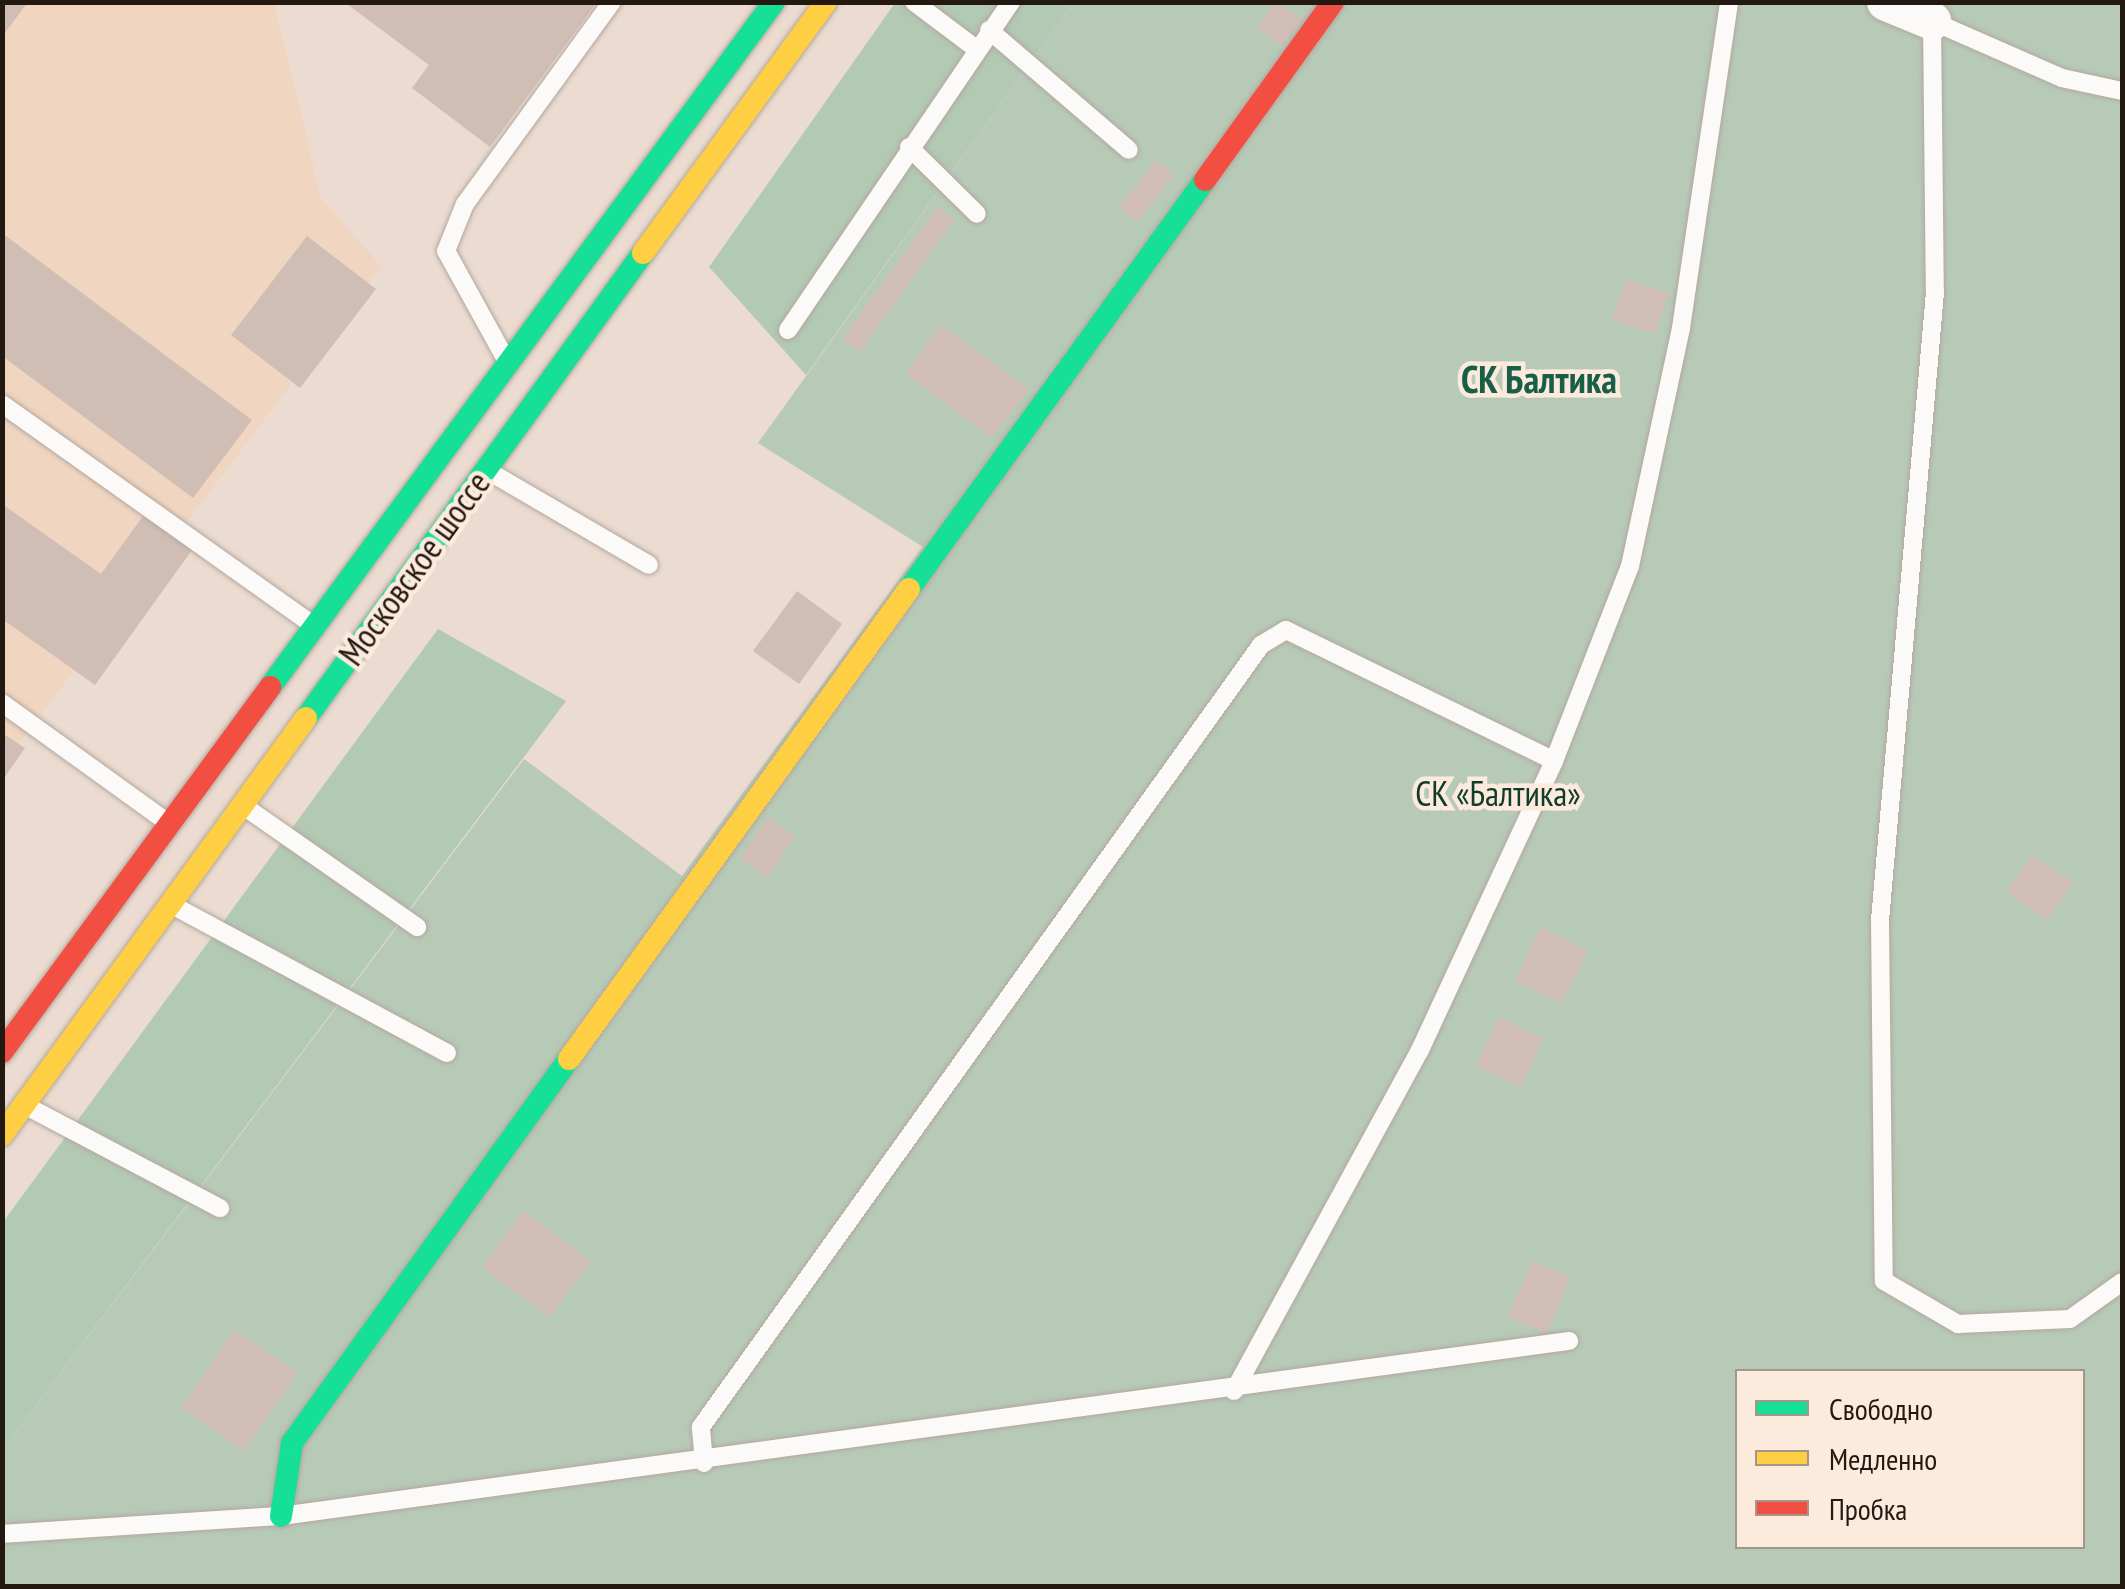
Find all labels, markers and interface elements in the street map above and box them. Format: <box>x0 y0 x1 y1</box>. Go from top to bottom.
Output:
district label: СК Балтика <box>1461 356 1617 402</box>
street label: Московское шоссе <box>330 463 498 673</box>
park label: СК «Балтика» <box>1415 772 1581 814</box>
legend <box>1735 1369 2085 1549</box>
text: Свободно <box>1829 1389 1933 1428</box>
text: Медленно <box>1829 1439 1937 1478</box>
text: Пробка <box>1829 1489 1907 1528</box>

